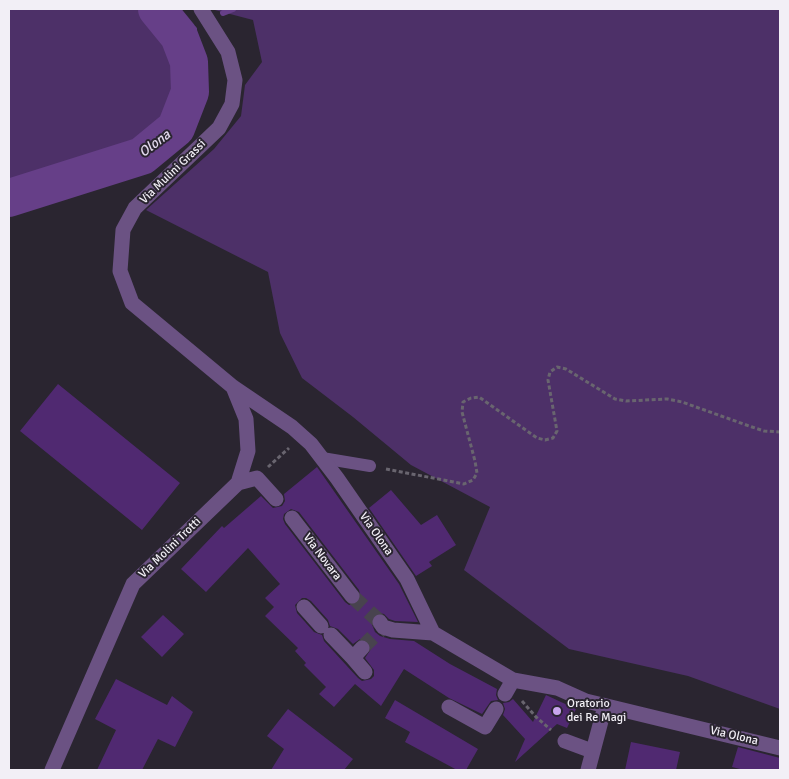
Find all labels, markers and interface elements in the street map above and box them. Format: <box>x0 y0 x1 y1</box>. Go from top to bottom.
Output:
water label: Olona <box>136 127 174 161</box>
street label: Via Mulini Grassi <box>137 137 209 207</box>
street label: Via Olona <box>356 510 396 558</box>
street label: Via Molini Trotti <box>136 515 204 581</box>
street label: Via Novara <box>300 531 344 583</box>
place label: Oratorio dei Re Magi <box>567 697 626 725</box>
marker: Oratorio dei Re Magi <box>551 705 563 717</box>
street label: Via Olona <box>708 723 760 749</box>

